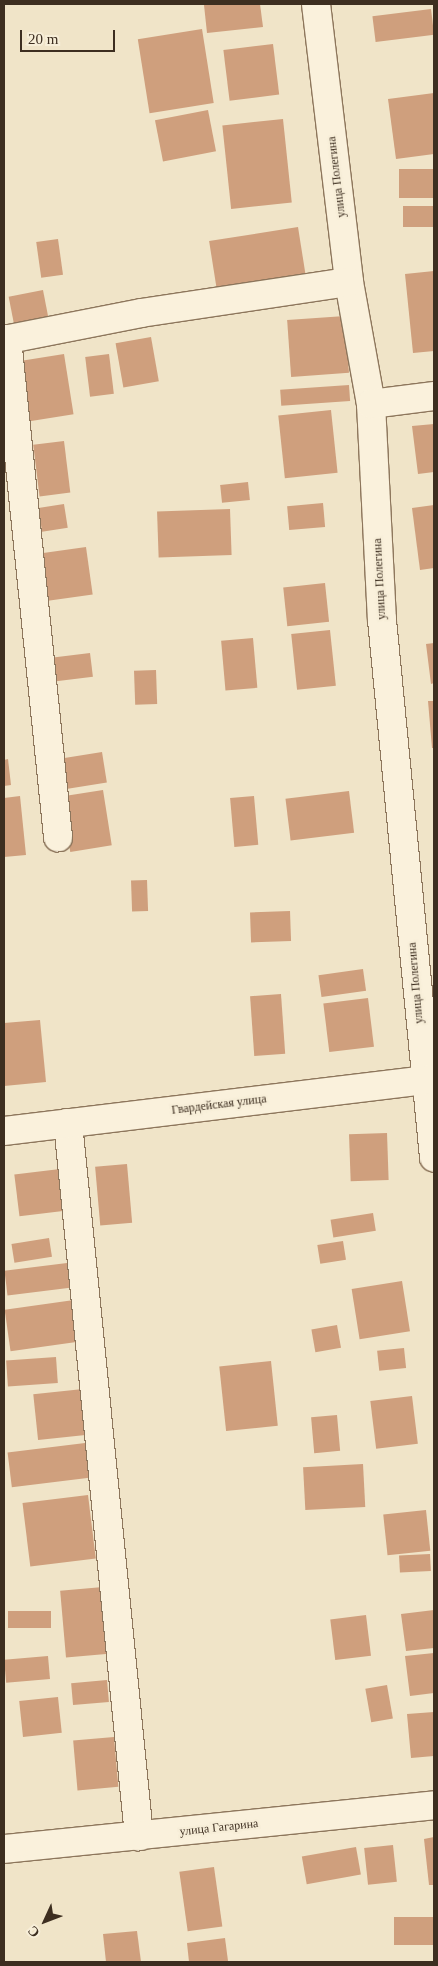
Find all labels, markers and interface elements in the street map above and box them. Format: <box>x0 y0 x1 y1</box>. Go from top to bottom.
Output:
scale bar <box>22 20 118 52</box>
text: 20 m <box>28 31 58 47</box>
street label: улица Полегина <box>325 136 349 218</box>
street label: улица Полегина <box>371 538 389 620</box>
street label: улица Полегина <box>405 942 427 1024</box>
street label: Гвардейская улица <box>171 1092 267 1118</box>
street label: улица Гагарина <box>179 1817 259 1839</box>
north arrow <box>20 1896 70 1946</box>
text: С <box>25 1923 43 1940</box>

